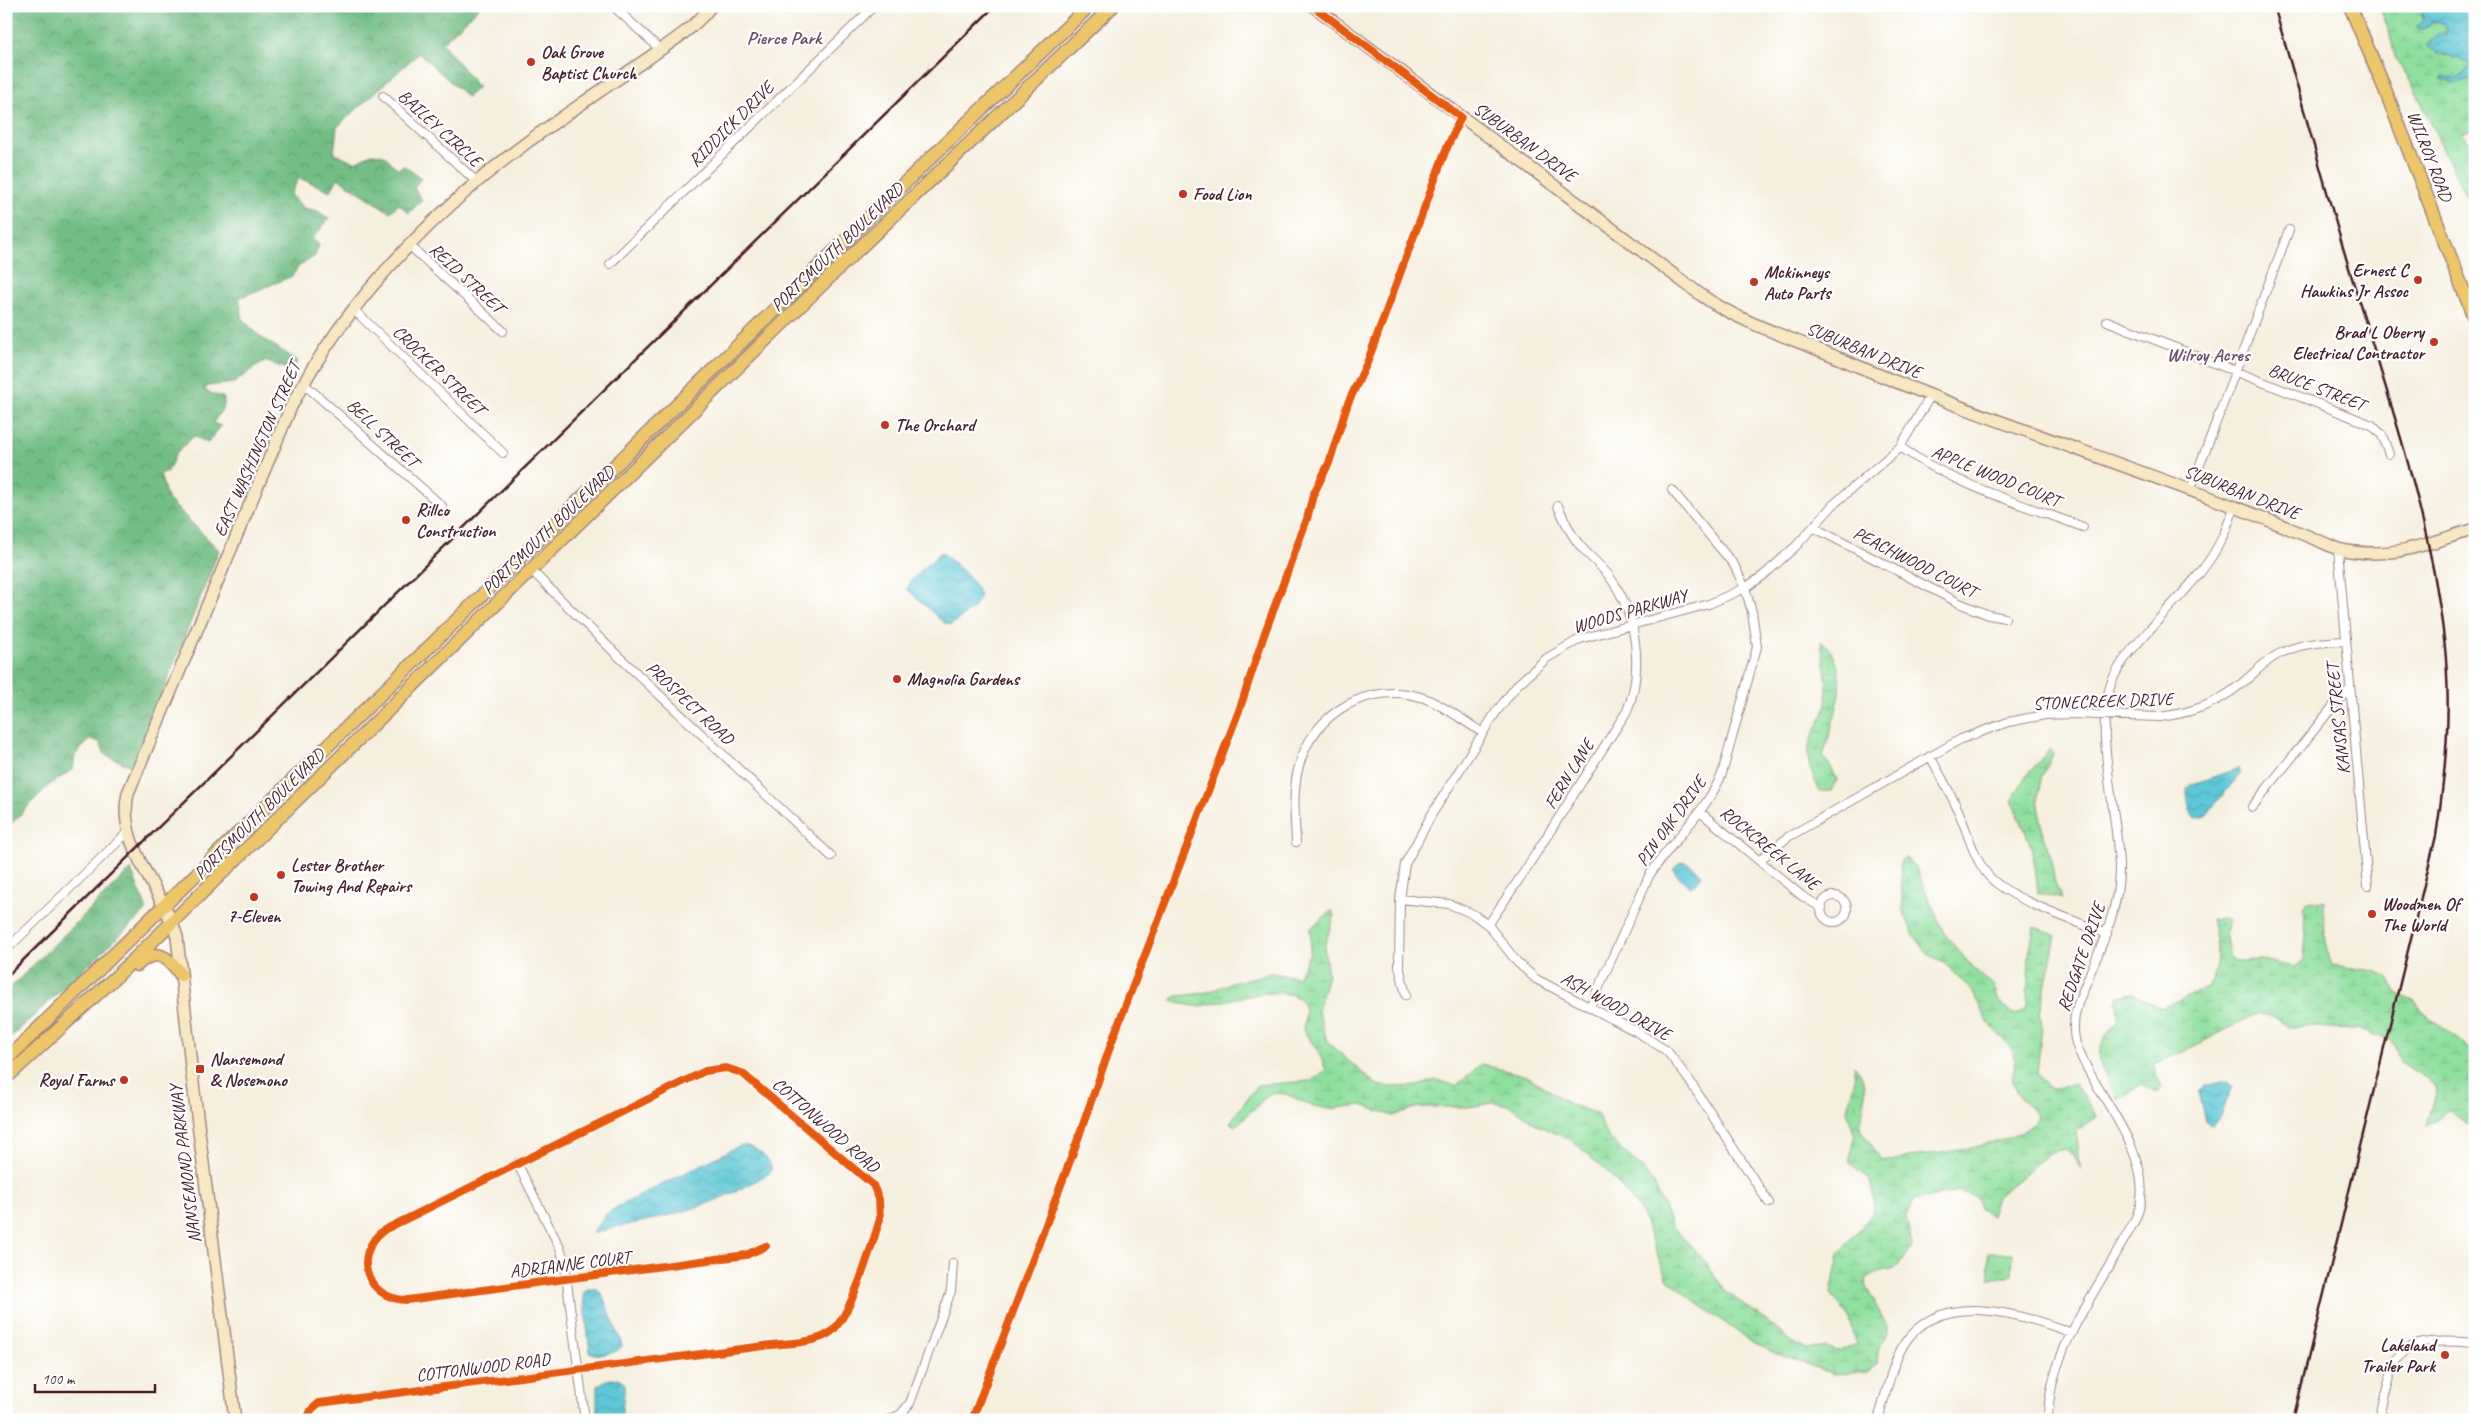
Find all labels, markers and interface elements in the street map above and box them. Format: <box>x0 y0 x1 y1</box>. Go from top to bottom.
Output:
district label: Pierce Park <box>747 26 823 50</box>
place label: Oak Grove Baptist Church <box>541 41 637 84</box>
marker: Oak Grove Baptist Church <box>525 56 537 68</box>
street label: RIDDICK DRIVE <box>684 75 780 171</box>
street label: BAILEY CIRCLE <box>394 85 488 173</box>
street label: SUBURBAN DRIVE <box>1469 97 1582 188</box>
street label: WILROY ROAD <box>2403 108 2458 206</box>
street label: PORTSMOUTH BOULEVARD <box>766 177 909 316</box>
place label: Food Lion <box>1193 183 1252 205</box>
marker: Food Lion <box>1177 188 1189 200</box>
street label: REID STREET <box>425 238 512 321</box>
place label: Ernest C Hawkins Jr Assoc <box>2300 259 2410 302</box>
place label: Mckinneys Auto Parts <box>1764 261 1832 304</box>
marker: Ernest C Hawkins Jr Assoc <box>2412 274 2424 286</box>
marker: Mckinneys Auto Parts <box>1748 276 1760 288</box>
street label: SUBURBAN DRIVE <box>1803 317 1927 384</box>
street label: CROCKER STREET <box>388 320 493 423</box>
place label: Brad L Oberry Electrical Contractor <box>2292 321 2427 364</box>
marker: Brad L Oberry Electrical Contractor <box>2428 336 2440 348</box>
district label: Wilroy Acres <box>2167 343 2252 367</box>
street label: EAST WASHINGTON STREET <box>208 355 307 540</box>
street label: BRUCE STREET <box>2265 358 2372 417</box>
street label: BELL STREET <box>342 394 426 475</box>
place label: The Orchard <box>895 414 977 436</box>
marker: The Orchard <box>879 419 891 431</box>
street label: APPLE WOOD COURT <box>1929 440 2068 514</box>
street label: PORTSMOUTH BOULEVARD <box>477 460 620 599</box>
street label: SUBURBAN DRIVE <box>2181 460 2305 525</box>
place label: Rillco Construction <box>416 499 496 542</box>
marker: Rillco Construction <box>400 514 412 526</box>
street label: PEACHWOOD COURT <box>1850 522 1984 605</box>
street label: WOODS PARKWAY <box>1570 583 1692 638</box>
street label: PROSPECT ROAD <box>642 657 740 750</box>
street label: KANSAS STREET <box>2321 658 2355 775</box>
place label: Magnolia Gardens <box>907 668 1021 690</box>
marker: Magnolia Gardens <box>891 673 903 685</box>
street label: STONECREEK DRIVE <box>2033 687 2175 714</box>
street label: FERN LANE <box>1539 733 1600 813</box>
street label: PORTSMOUTH BOULEVARD <box>189 743 330 884</box>
street label: PIN OAK DRIVE <box>1631 770 1712 870</box>
street label: ROCKCREEK LANE <box>1716 801 1826 896</box>
place label: Lester Brother Towing And Repairs <box>291 854 413 897</box>
marker: Lester Brother Towing And Repairs <box>275 869 287 881</box>
marker: 7-Eleven <box>248 891 260 903</box>
place label: Woodmen Of The World <box>2382 893 2464 936</box>
street label: REDGATE DRIVE <box>2052 898 2111 1014</box>
place label: 7-Eleven <box>228 905 282 927</box>
marker: Woodmen Of The World <box>2366 908 2378 920</box>
street label: ASH WOOD DRIVE <box>1557 967 1676 1046</box>
place label: Nansemond & Nosemono <box>210 1048 288 1091</box>
marker: Nansemond & Nosemono <box>194 1063 206 1075</box>
place label: Royal Farms <box>38 1069 116 1091</box>
street label: COTTONWOOD ROAD <box>768 1073 885 1178</box>
marker: Royal Farms <box>118 1074 130 1086</box>
street label: NANSEMOND PARKWAY <box>164 1081 206 1244</box>
street label: ADRIANNE COURT <box>508 1245 635 1282</box>
place label: Lakeland Trailer Park <box>2361 1334 2438 1377</box>
street label: COTTONWOOD ROAD <box>415 1348 553 1386</box>
marker: Lakeland Trailer Park <box>2439 1349 2451 1361</box>
scale bar <box>35 1361 155 1393</box>
text: 100 m <box>42 1370 76 1389</box>

